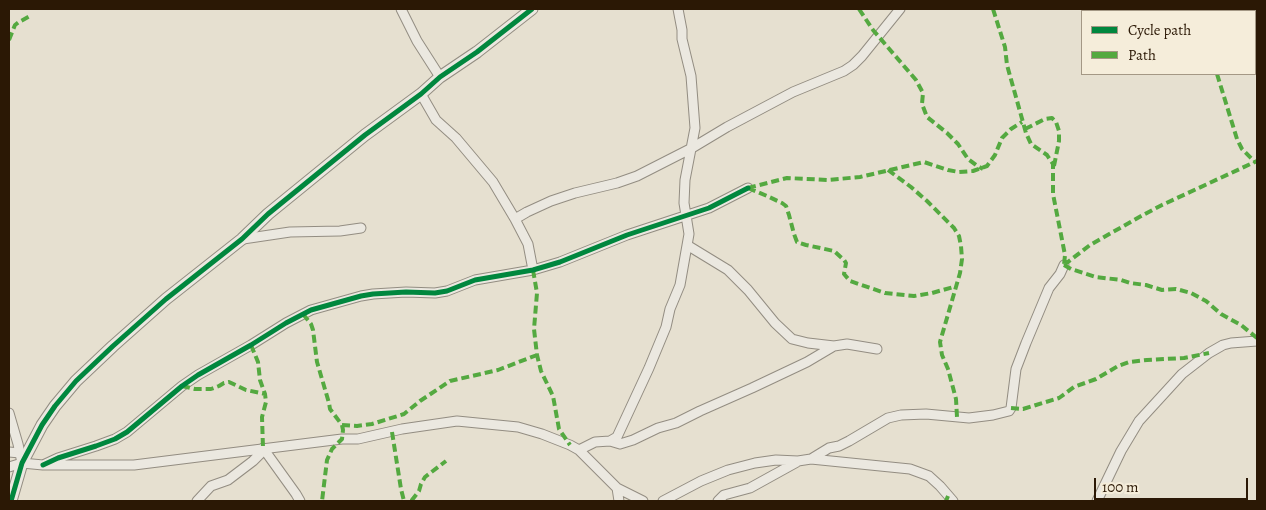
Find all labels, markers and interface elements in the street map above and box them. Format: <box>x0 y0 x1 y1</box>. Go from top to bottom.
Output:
legend <box>1081 10 1256 75</box>
text: Cycle path <box>1128 20 1191 40</box>
text: Path <box>1128 45 1156 65</box>
scale bar <box>1096 468 1250 500</box>
text: 100 m <box>1102 477 1139 497</box>

